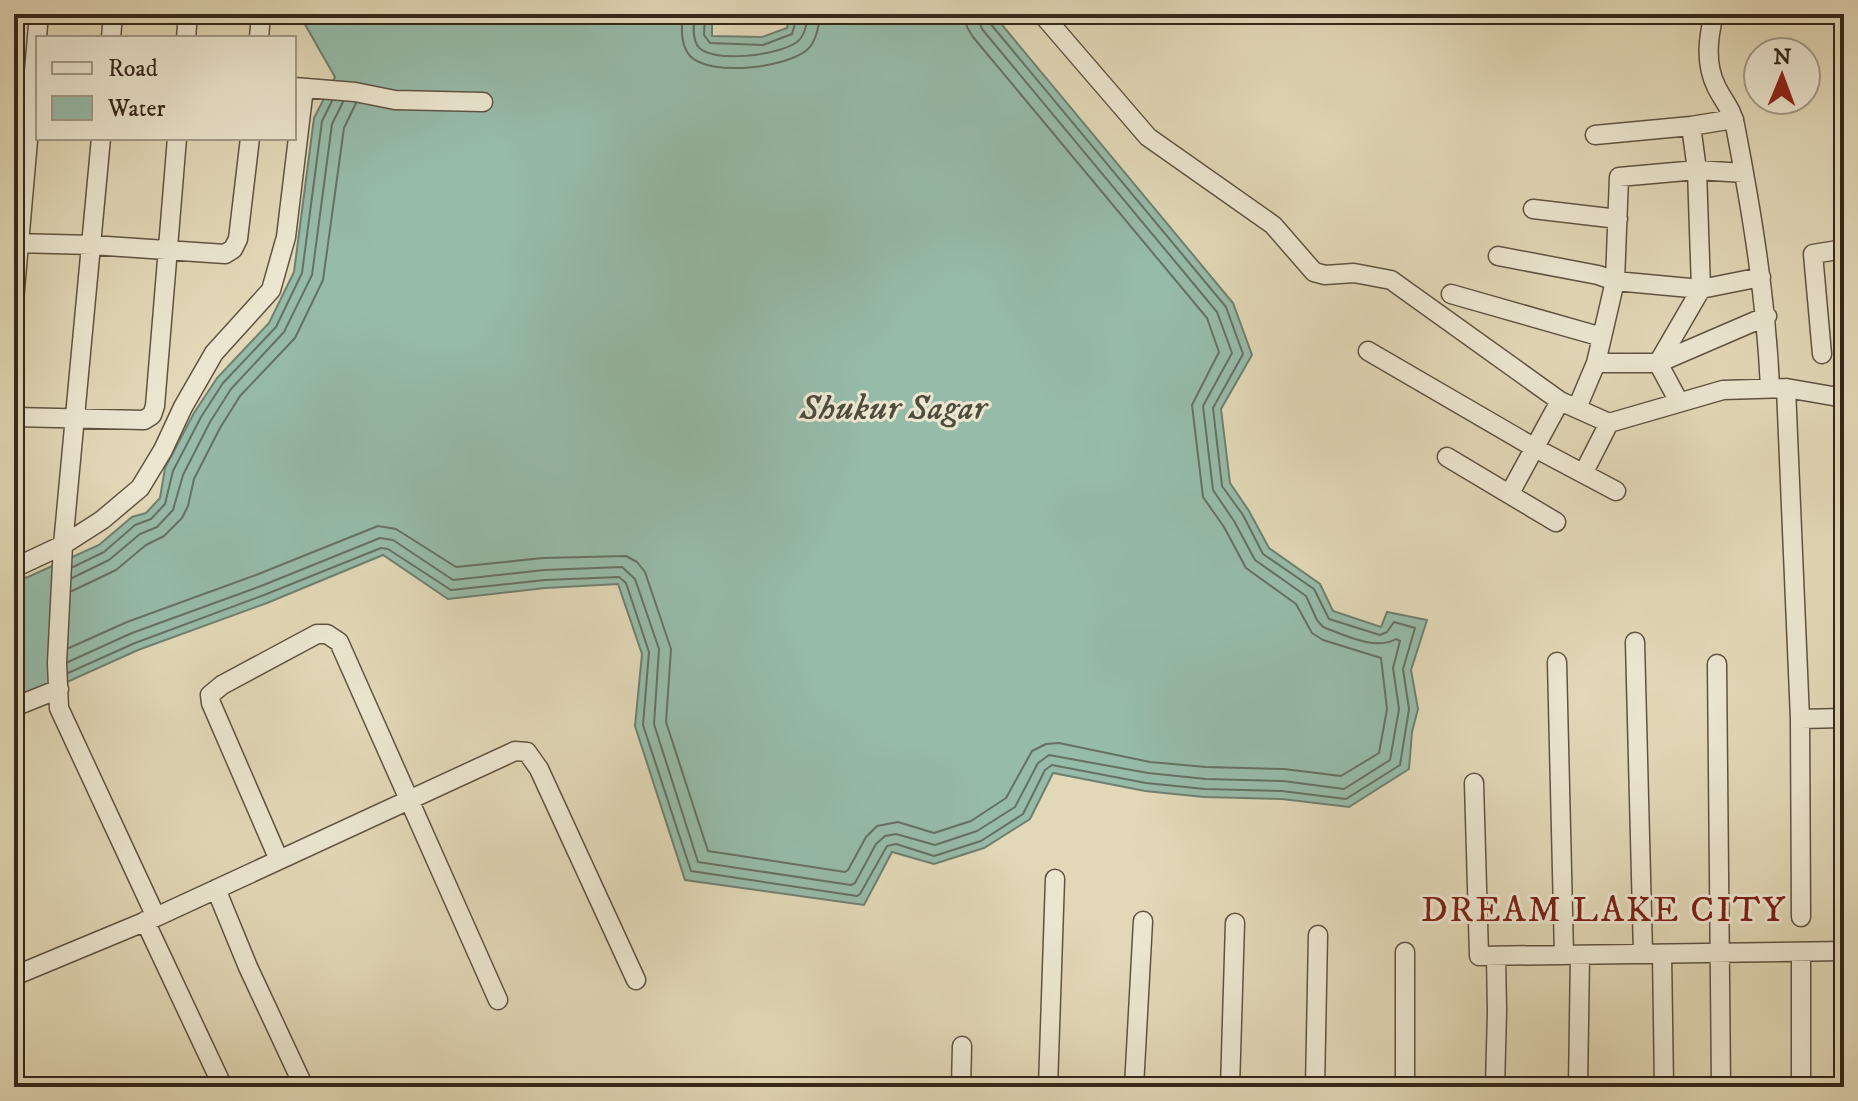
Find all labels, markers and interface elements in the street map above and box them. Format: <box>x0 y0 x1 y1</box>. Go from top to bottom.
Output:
legend <box>36 36 296 140</box>
north arrow <box>1742 36 1822 116</box>
text: N <box>1773 44 1792 71</box>
text: Road <box>108 54 158 84</box>
text: Water <box>107 94 165 124</box>
water label: Shukur Sagar <box>799 386 990 431</box>
district label: DREAM LAKE CITY <box>1421 888 1787 933</box>

